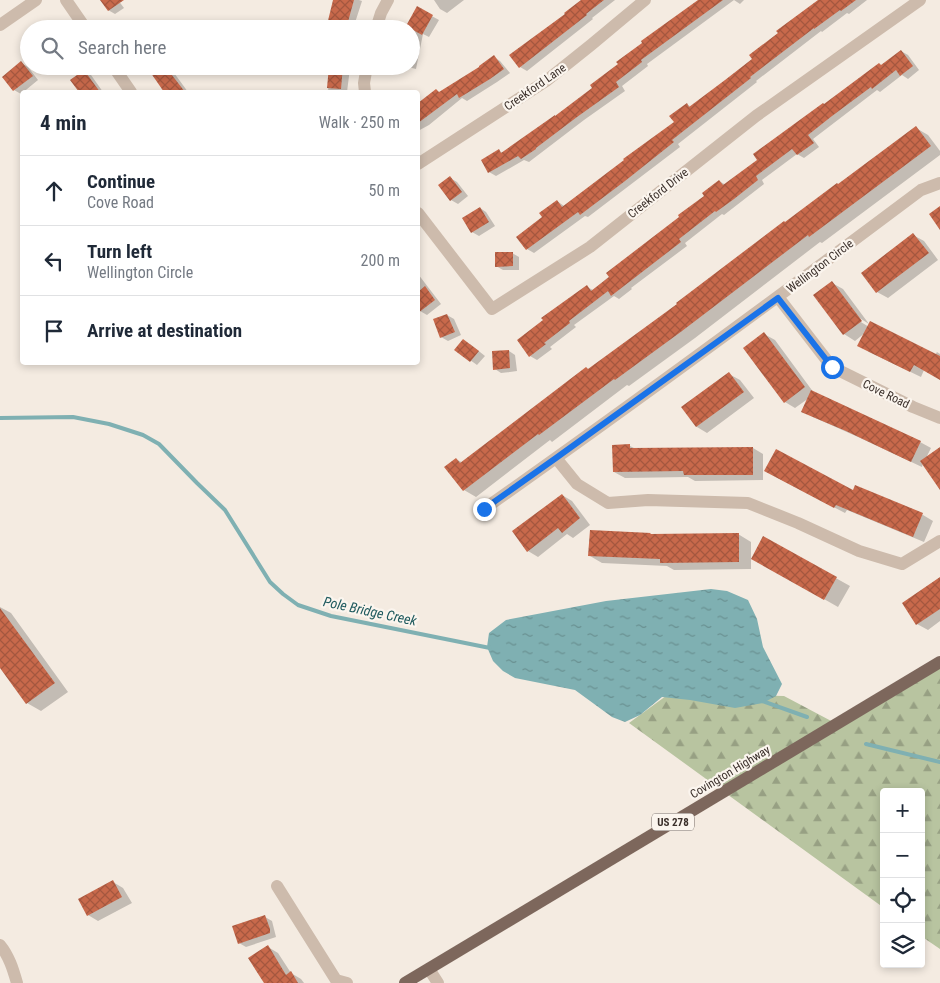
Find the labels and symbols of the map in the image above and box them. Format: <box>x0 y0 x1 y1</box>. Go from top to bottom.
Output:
street label: Creekford Lane <box>502 60 569 113</box>
street label: Creekford Drive <box>625 165 691 221</box>
street label: Wellington Circle <box>784 236 856 296</box>
route start <box>821 356 844 379</box>
street label: Cove Road <box>860 377 912 411</box>
route end <box>473 498 496 521</box>
water label: Pole Bridge Creek <box>322 593 419 629</box>
street label: Covington Highway <box>688 743 772 801</box>
road number: US 278 <box>652 814 694 830</box>

